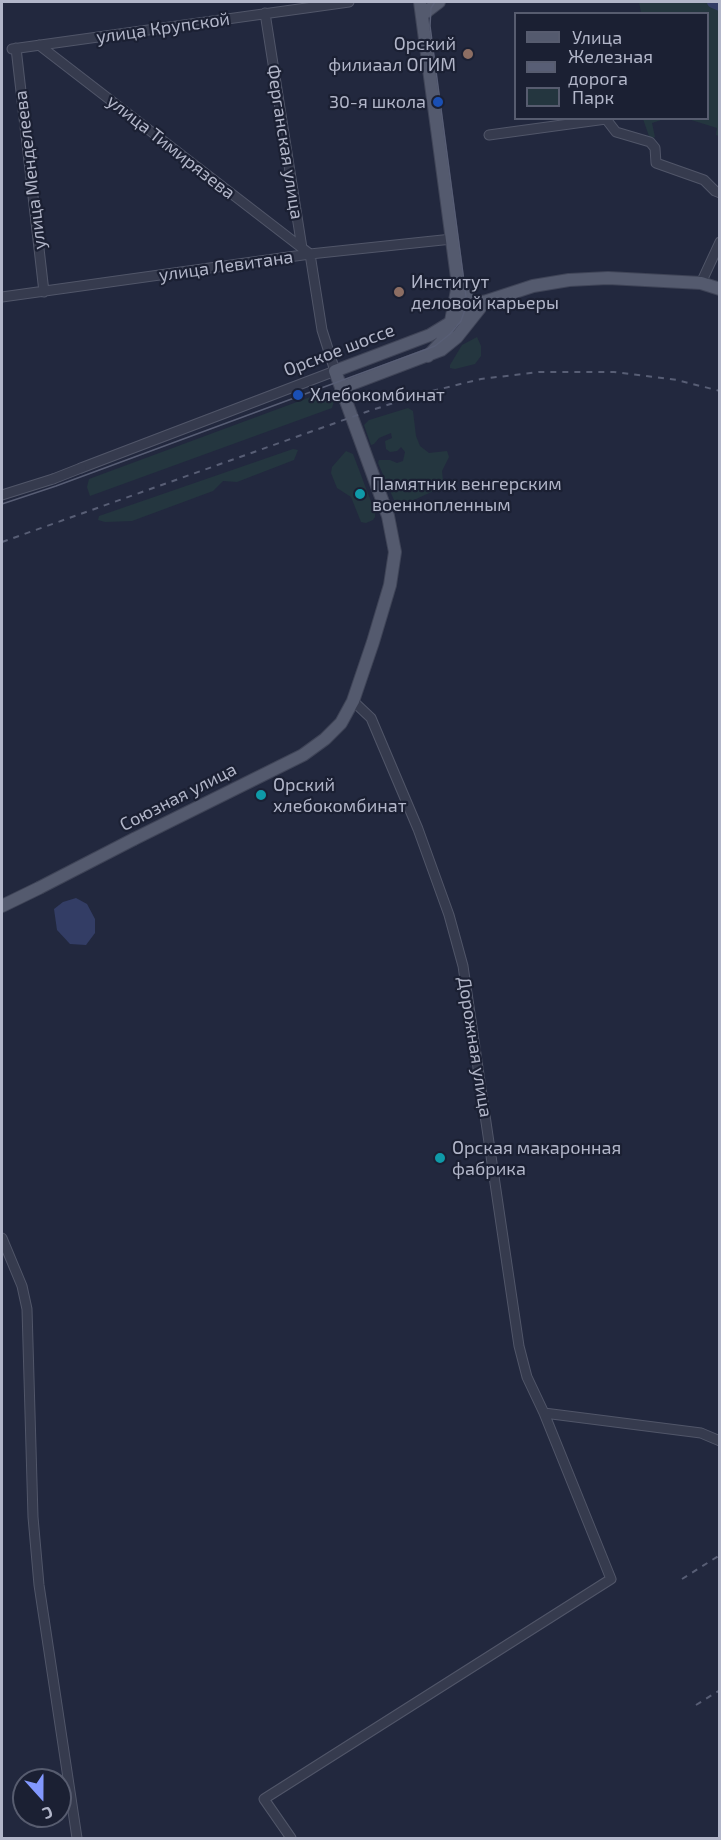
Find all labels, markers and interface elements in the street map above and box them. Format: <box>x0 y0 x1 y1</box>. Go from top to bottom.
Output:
street label: улица Крупской <box>95 8 231 48</box>
legend <box>514 12 709 120</box>
text: Улица <box>572 26 622 48</box>
place label: Орский филиаал ОГИМ <box>328 33 456 76</box>
text: Железная дорога <box>568 45 653 89</box>
marker: Орский филиаал ОГИМ <box>461 47 475 61</box>
street label: Ферганская улица <box>262 63 308 221</box>
text: Парк <box>572 86 614 108</box>
street label: улица Менделеева <box>10 89 50 251</box>
street label: улица Тимирязева <box>103 90 239 204</box>
place label: 30-я школа <box>329 91 426 113</box>
marker: 30-я школа <box>431 95 445 109</box>
street label: улица Левитана <box>157 246 295 286</box>
place label: Институт деловой карьеры <box>411 271 559 314</box>
marker: Институт деловой карьеры <box>392 285 406 299</box>
street label: Орское шоссе <box>281 319 397 381</box>
place label: Хлебокомбинат <box>310 384 445 406</box>
marker: Хлебокомбинат <box>291 388 305 402</box>
place label: Памятник венгерским военнопленным <box>372 473 562 516</box>
marker: Памятник венгерским военнопленным <box>353 487 367 501</box>
street label: Союзная улица <box>116 758 240 836</box>
place label: Орский хлебокомбинат <box>273 774 406 816</box>
marker: Орский хлебокомбинат <box>254 788 268 802</box>
street label: Дорожная улица <box>453 975 497 1119</box>
place label: Орская макаронная фабрика <box>452 1137 621 1180</box>
marker: Орская макаронная фабрика <box>433 1151 447 1165</box>
north arrow <box>12 1768 72 1828</box>
text: С <box>40 1803 56 1824</box>

